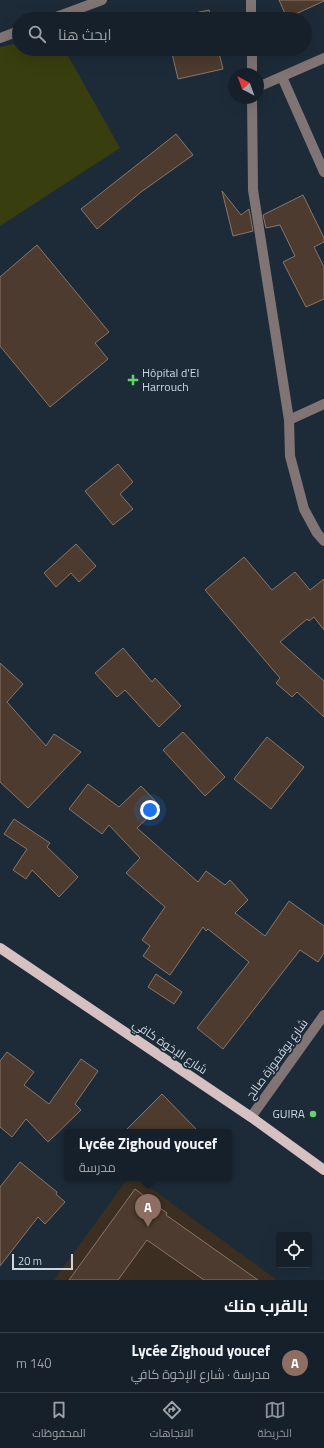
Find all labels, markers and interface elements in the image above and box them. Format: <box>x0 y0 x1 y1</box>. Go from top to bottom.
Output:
search box <box>12 12 312 56</box>
icon: search <box>26 23 48 45</box>
text: ابحث هنا <box>58 23 111 46</box>
north arrow <box>228 68 264 104</box>
place label: Hôpital d'El Harrouch <box>142 363 199 396</box>
marker: Hôpital d'El Harrouch <box>127 374 139 386</box>
your location <box>140 800 160 820</box>
street label: شارع الإخوة كافي <box>128 1014 212 1080</box>
street label: شارع بوقموزة صالح <box>241 1014 312 1103</box>
place label: GUIRA <box>272 1104 305 1123</box>
marker: GUIRA <box>308 1109 318 1119</box>
popup <box>64 1129 232 1181</box>
text: Lycée Zighoud youcef <box>79 1132 217 1155</box>
text: مدرسة <box>79 1157 116 1177</box>
pin: A <box>135 1194 161 1227</box>
map controls <box>276 1232 312 1268</box>
button: locate <box>276 1232 312 1268</box>
scale bar <box>12 1252 73 1271</box>
text: 20 m <box>18 1253 42 1269</box>
text: بالقرب منك <box>224 1293 308 1319</box>
text: Lycée Zighoud youcef <box>132 1339 270 1362</box>
text: 140 m <box>16 1353 52 1373</box>
text: A <box>291 1353 299 1373</box>
text: مدرسة · شارع الإخوة كافي <box>131 1364 270 1384</box>
tab: المحفوظات <box>32 1399 86 1443</box>
tab: الاتجاهات <box>150 1399 193 1443</box>
tab: الخريطة <box>258 1399 292 1443</box>

